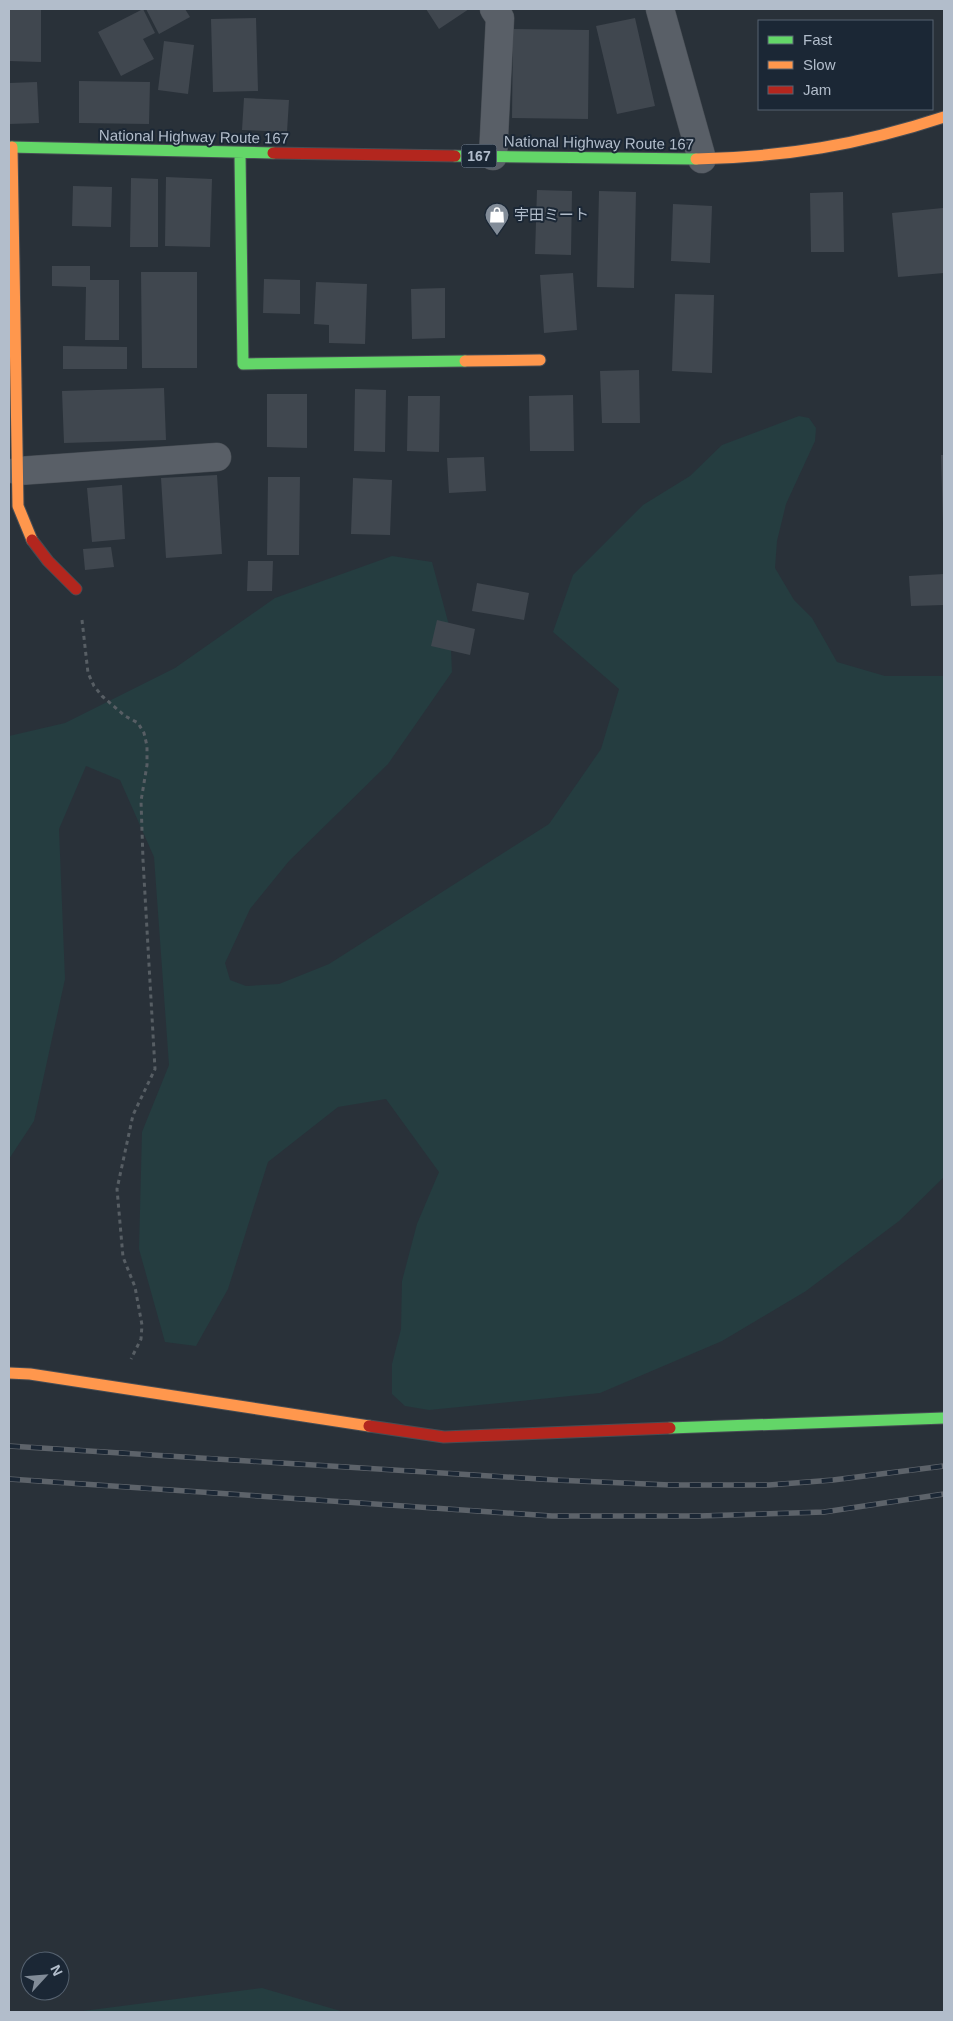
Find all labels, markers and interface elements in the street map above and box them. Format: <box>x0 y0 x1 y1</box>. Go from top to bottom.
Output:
legend <box>758 20 933 110</box>
text: Fast <box>803 31 833 48</box>
text: Slow <box>803 56 836 73</box>
text: Jam <box>803 81 831 98</box>
street label: National Highway Route 167 <box>99 126 289 147</box>
street label: National Highway Route 167 <box>504 132 694 153</box>
road number: 167 <box>462 144 496 168</box>
shop icon: 宇田ミート <box>484 202 510 236</box>
place label: 宇田ミート <box>514 206 589 223</box>
north arrow <box>20 1951 70 2001</box>
text: N <box>47 1962 66 1978</box>

